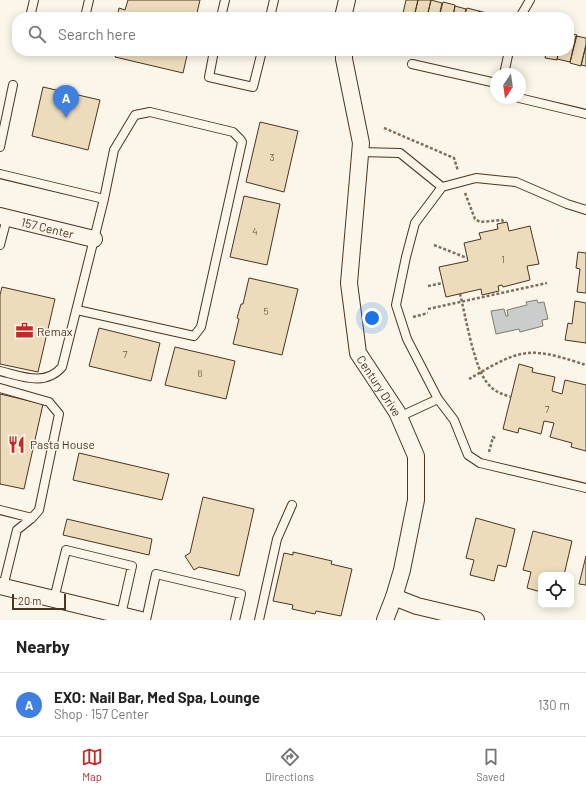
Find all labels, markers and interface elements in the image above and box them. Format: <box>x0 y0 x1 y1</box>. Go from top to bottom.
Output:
search box <box>12 12 574 56</box>
icon: search <box>26 23 48 45</box>
text: Search here <box>58 25 136 43</box>
north arrow <box>490 68 526 104</box>
pin: A <box>53 85 79 118</box>
house number: 3 <box>269 151 275 163</box>
street label: 157 Center <box>20 214 76 241</box>
house number: 4 <box>252 225 258 237</box>
house number: 1 <box>501 253 505 265</box>
house number: 5 <box>263 305 269 317</box>
your location <box>362 308 382 328</box>
office icon: Remax <box>14 321 34 341</box>
place label: Remax <box>37 324 73 338</box>
house number: 7 <box>123 348 128 360</box>
street label: Century Drive <box>354 352 405 418</box>
house number: 6 <box>197 367 203 379</box>
house number: 7 <box>545 403 550 415</box>
restaurant icon: Pasta House <box>7 434 27 454</box>
place label: Pasta House <box>30 437 95 451</box>
map controls <box>538 572 574 608</box>
button: locate <box>538 572 574 608</box>
scale bar <box>12 592 66 611</box>
text: 20 m <box>18 594 41 607</box>
text: Nearby <box>16 636 70 656</box>
text: EXO: Nail Bar, Med Spa, Lounge <box>54 688 260 706</box>
text: A <box>25 697 33 713</box>
text: 130 m <box>538 697 570 713</box>
text: Shop · 157 Center <box>54 706 149 722</box>
tab: Map <box>81 746 103 783</box>
tab: Directions <box>265 746 314 783</box>
tab: Saved <box>476 746 505 783</box>

